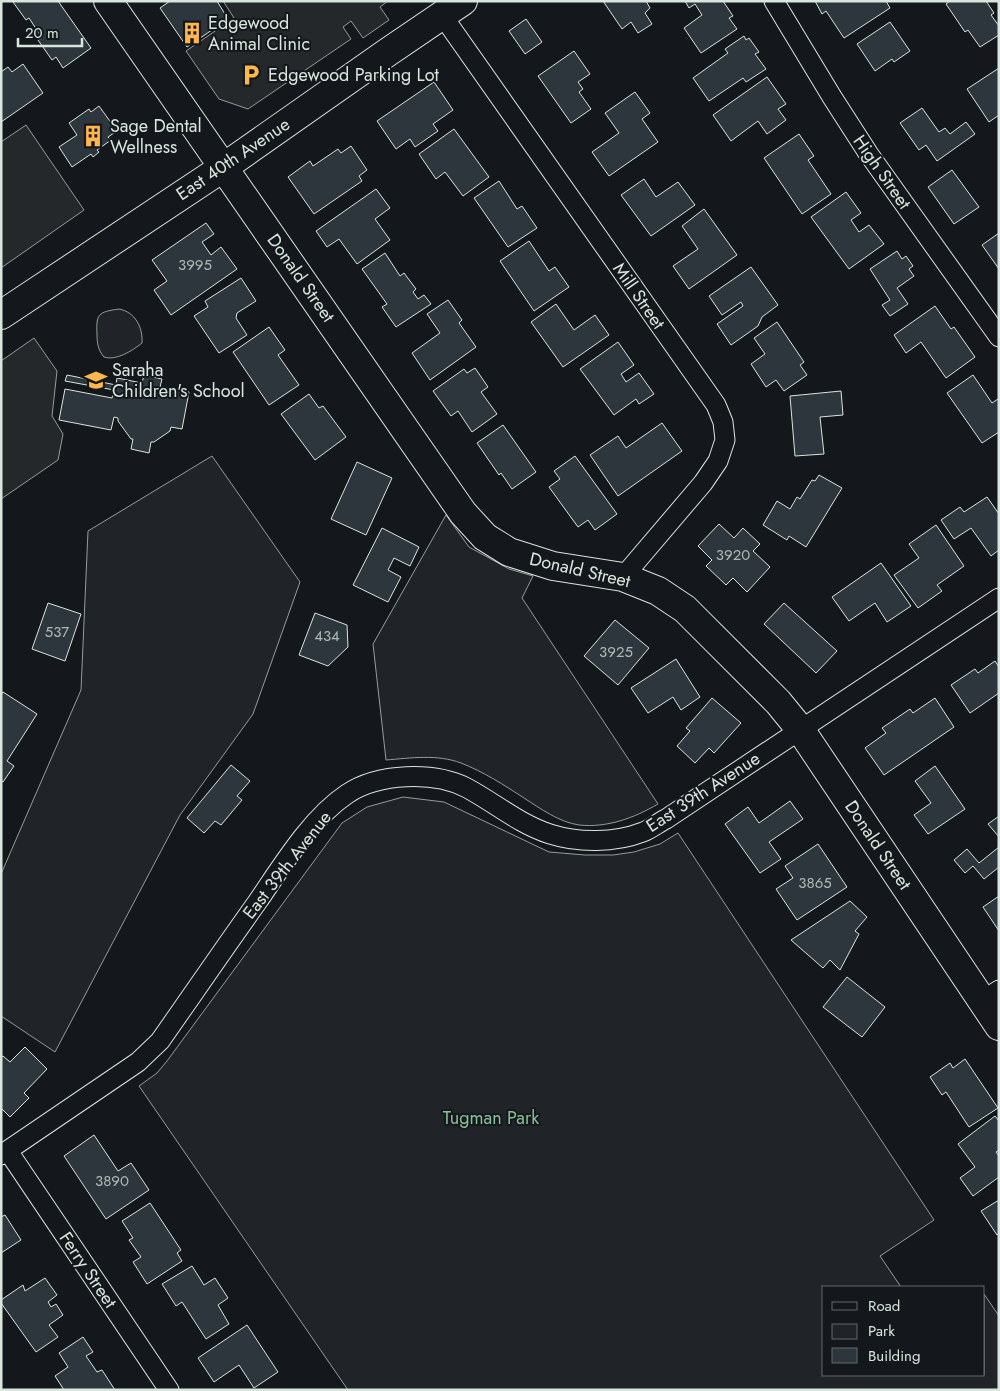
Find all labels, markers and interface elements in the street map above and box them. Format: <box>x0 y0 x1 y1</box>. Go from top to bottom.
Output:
place label: Edgewood Animal Clinic <box>208 10 310 57</box>
scale bar <box>18 15 81 47</box>
building icon: Edgewood Animal Clinic <box>179 20 205 46</box>
text: 20 m <box>25 22 59 44</box>
parking icon: Edgewood Parking Lot <box>238 62 264 88</box>
place label: Edgewood Parking Lot <box>268 62 439 88</box>
street label: East 40th Avenue <box>171 111 295 207</box>
place label: Sage Dental Wellness <box>110 113 202 160</box>
building icon: Sage Dental Wellness <box>80 123 106 149</box>
street label: High Street <box>847 129 918 215</box>
street label: Donald Street <box>261 228 342 328</box>
house number: 3995 <box>178 254 212 276</box>
street label: Mill Street <box>607 257 672 335</box>
place label: Saraha Children's School <box>112 357 245 404</box>
school or university icon: Saraha Children's School <box>83 367 109 393</box>
house number: 3920 <box>716 544 750 566</box>
street label: Donald Street <box>527 546 634 594</box>
house number: 537 <box>45 621 69 643</box>
house number: 434 <box>314 625 340 647</box>
house number: 3925 <box>599 641 633 663</box>
street label: East 39th Avenue <box>641 745 765 839</box>
street label: Donald Street <box>838 795 918 895</box>
street label: East 39th Avenue <box>236 805 338 925</box>
house number: 3865 <box>798 872 832 894</box>
park label: Tugman Park <box>443 1105 539 1131</box>
house number: 3890 <box>95 1170 129 1192</box>
street label: Ferry Street <box>53 1227 123 1314</box>
legend <box>822 1286 985 1376</box>
text: Road <box>868 1295 900 1317</box>
text: Park <box>868 1320 895 1342</box>
text: Building <box>868 1345 920 1367</box>

